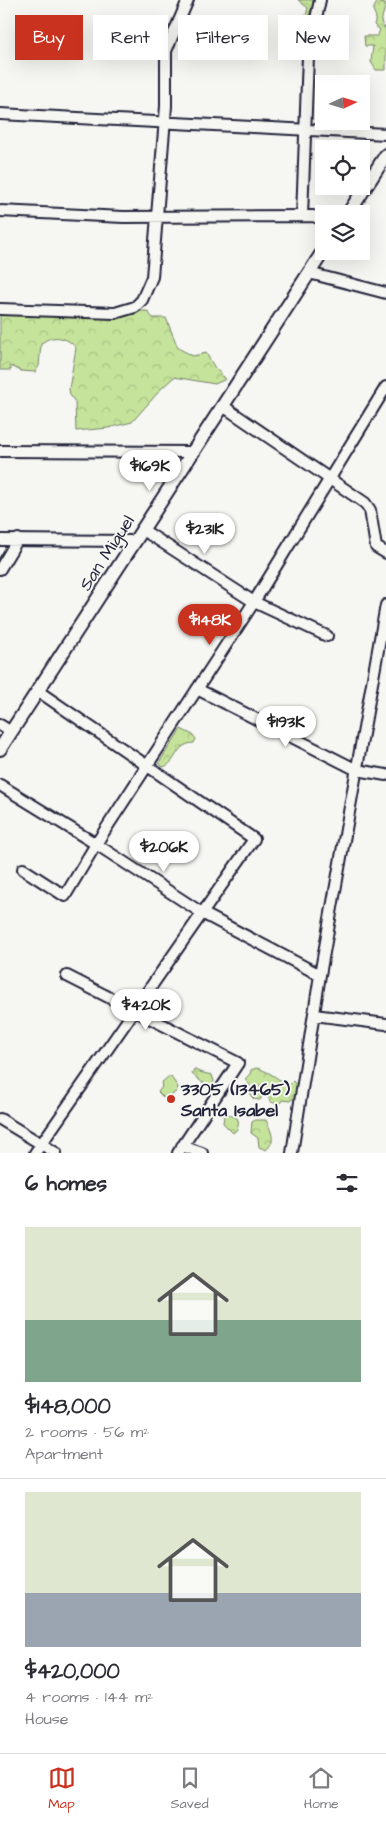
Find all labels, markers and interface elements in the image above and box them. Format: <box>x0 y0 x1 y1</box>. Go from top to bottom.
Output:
chip: Buy <box>15 15 83 60</box>
chip: Rent <box>93 15 168 60</box>
chip: Filters <box>178 15 268 60</box>
chip: New <box>278 15 349 60</box>
north arrow <box>315 75 370 130</box>
map controls <box>315 75 370 260</box>
button: locate <box>315 140 370 195</box>
button: layers <box>315 205 370 260</box>
pin: $169K <box>115 450 185 492</box>
text: $169K <box>130 455 170 477</box>
street label: San Miguel <box>73 510 142 596</box>
pin: $231K <box>170 512 240 555</box>
text: $231K <box>186 518 224 540</box>
pin: $148K <box>175 604 245 646</box>
text: $148K <box>189 609 231 631</box>
pin: $193K <box>251 706 321 748</box>
text: $193K <box>267 711 305 733</box>
pin: $206K <box>129 830 199 873</box>
text: $206K <box>140 836 188 858</box>
pin: $420K <box>111 988 181 1031</box>
text: $420K <box>122 994 170 1016</box>
place label: 3305 (13465) Santa Isabel <box>180 1077 291 1123</box>
marker: 3305 (13465) Santa Isabel <box>165 1093 177 1105</box>
text: 6 homes <box>25 1169 107 1198</box>
icon: filters <box>333 1169 361 1197</box>
icon: home <box>148 1259 238 1349</box>
text: $148,000 <box>25 1392 111 1421</box>
text: 2 rooms · 56 m² <box>25 1421 149 1443</box>
text: Apartment <box>25 1443 103 1465</box>
icon: home <box>148 1525 238 1615</box>
text: $420,000 <box>25 1657 120 1686</box>
text: 4 rooms · 144 m² <box>25 1686 153 1708</box>
text: House <box>25 1708 69 1730</box>
tab: Map <box>48 1764 76 1814</box>
tab: Saved <box>171 1764 209 1814</box>
tab: Home <box>304 1764 338 1814</box>

